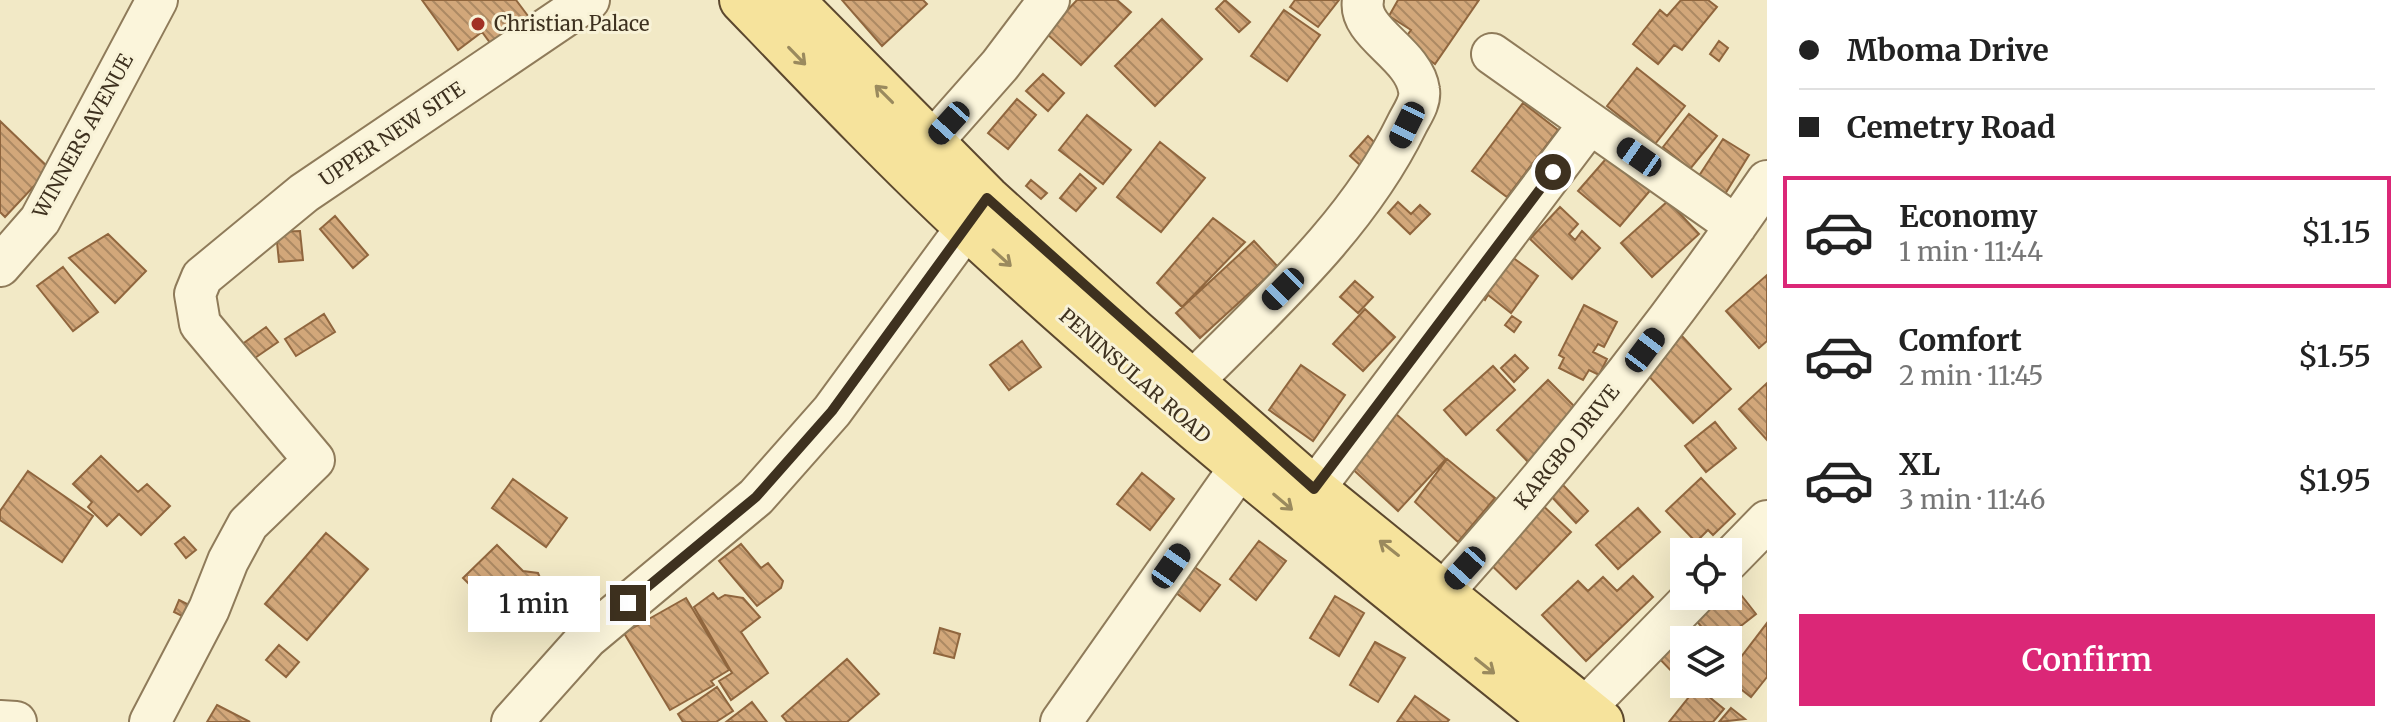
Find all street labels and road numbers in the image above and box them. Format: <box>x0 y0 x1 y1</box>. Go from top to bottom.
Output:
street label: WINNERS AVENUE <box>27 49 138 223</box>
street label: UPPER NEW SITE <box>314 76 469 191</box>
street label: PENINSULAR ROAD <box>1054 303 1216 448</box>
street label: KARGBO DRIVE <box>1509 379 1625 514</box>

